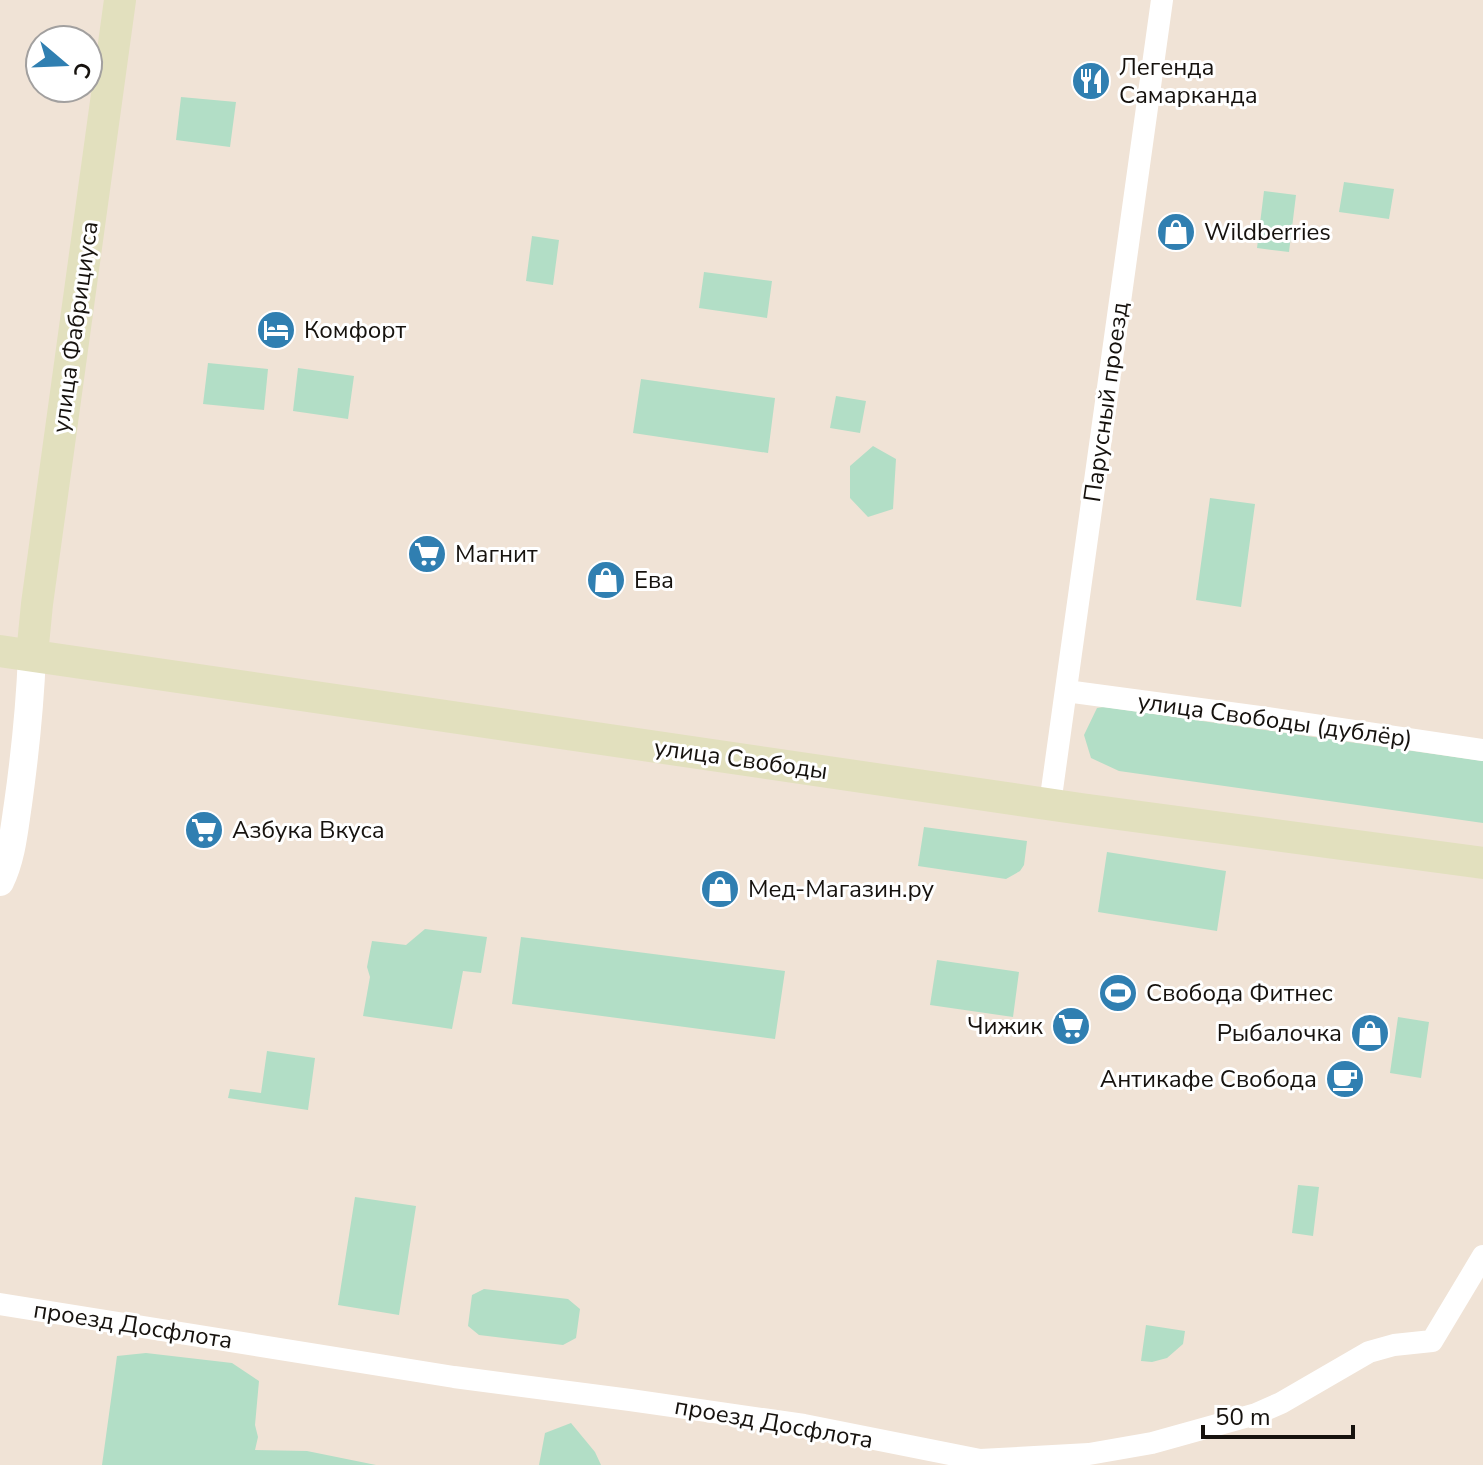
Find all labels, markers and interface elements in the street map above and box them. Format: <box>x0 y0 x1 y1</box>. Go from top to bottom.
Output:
north arrow <box>24 24 104 104</box>
place label: Легенда Самарканда <box>1119 51 1258 111</box>
text: С <box>65 58 99 82</box>
restaurant icon: Легенда Самарканда <box>1070 60 1112 102</box>
shop icon: Wildberries <box>1155 211 1197 253</box>
place label: Wildberries <box>1204 216 1331 248</box>
street label: улица Фабрициуса <box>44 219 106 435</box>
street label: Парусный проезд <box>1076 300 1136 504</box>
hotel icon: Комфорт <box>255 309 297 351</box>
place label: Комфорт <box>304 314 407 346</box>
supermarket icon: Магнит <box>406 533 448 575</box>
place label: Магнит <box>455 538 538 570</box>
shop icon: Ева <box>585 559 627 601</box>
place label: Ева <box>634 564 674 596</box>
street label: улица Свободы (дублёр) <box>1136 685 1414 755</box>
street label: улица Свободы <box>652 731 830 787</box>
supermarket icon: Азбука Вкуса <box>183 809 225 851</box>
place label: Азбука Вкуса <box>232 814 385 846</box>
shop icon: Мед-Магазин.ру <box>699 868 741 910</box>
place label: Мед-Магазин.ру <box>748 873 935 905</box>
sports icon: Свобода Фитнес <box>1097 972 1139 1014</box>
place label: Свобода Фитнес <box>1146 977 1333 1009</box>
supermarket icon: Чижик <box>1050 1005 1092 1047</box>
place label: Чижик <box>967 1010 1043 1042</box>
shop icon: Рыбалочка <box>1349 1012 1391 1054</box>
place label: Рыбалочка <box>1217 1017 1342 1049</box>
cafe icon: Антикафе Свобода <box>1324 1058 1366 1100</box>
place label: Антикафе Свобода <box>1100 1063 1317 1095</box>
street label: проезд Досфлота <box>31 1293 235 1357</box>
scale bar <box>1203 1389 1353 1439</box>
street label: проезд Досфлота <box>672 1390 876 1456</box>
text: 50 m <box>1215 1401 1271 1433</box>

